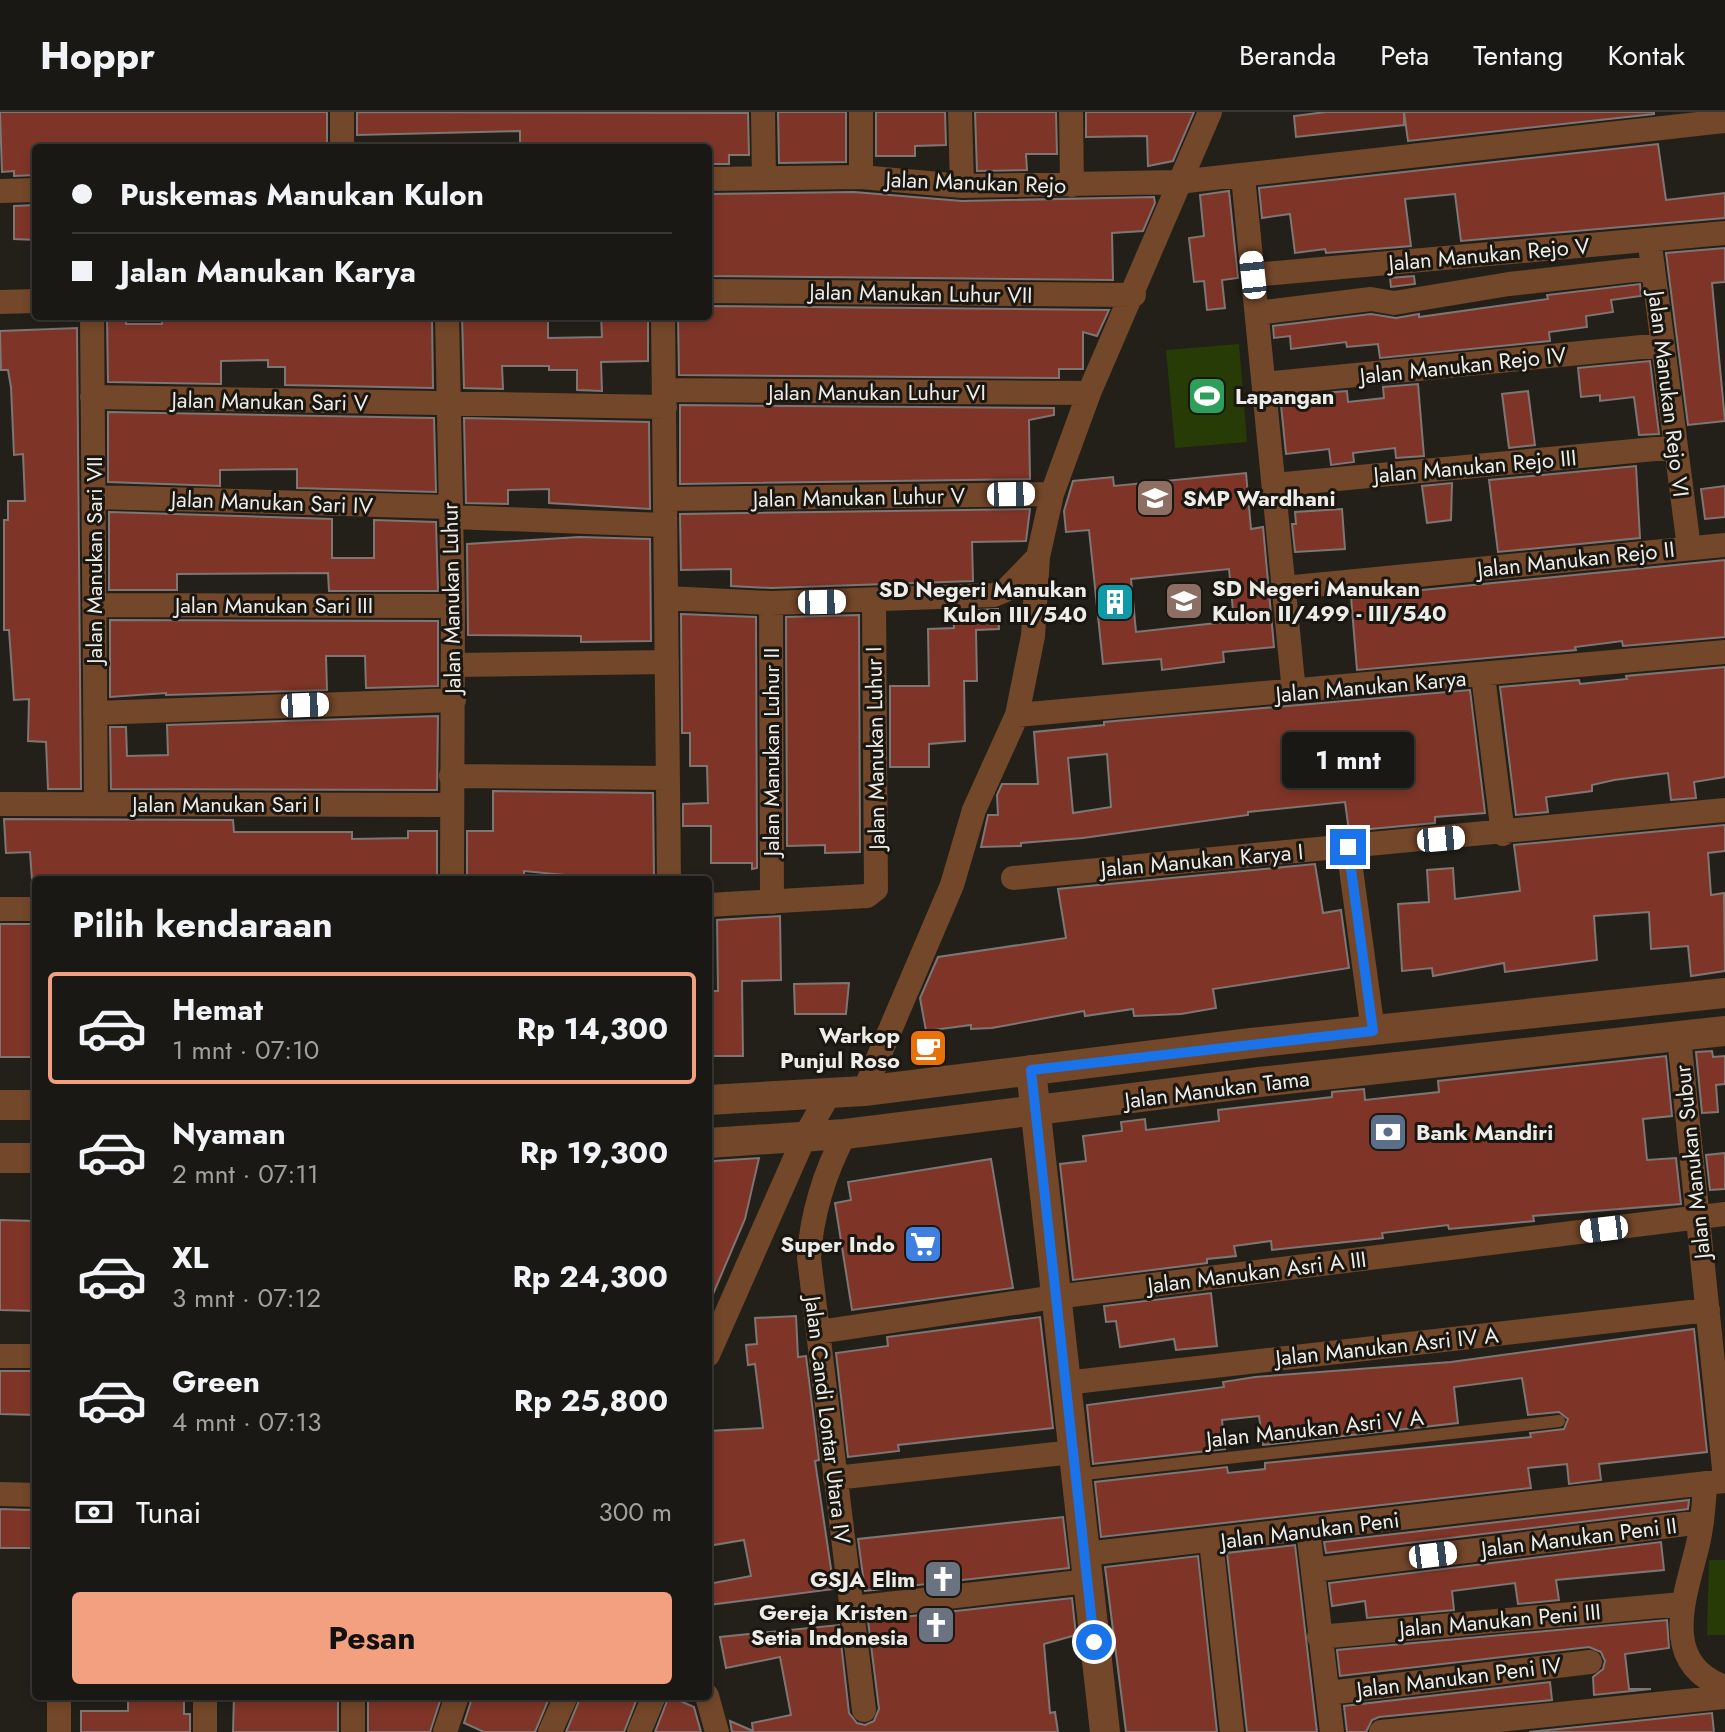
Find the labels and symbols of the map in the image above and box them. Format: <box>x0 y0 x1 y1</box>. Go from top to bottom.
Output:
street label: Jalan Manukan Rejo <box>882 163 1067 201</box>
street label: Jalan Manukan Rejo V <box>1384 229 1591 279</box>
car <box>1239 250 1267 300</box>
street label: Jalan Manukan Luhur VII <box>806 275 1033 311</box>
street label: Jalan Manukan Rejo VI <box>1640 286 1698 499</box>
street label: Jalan Manukan Rejo IV <box>1355 338 1568 392</box>
sports icon: Lapangan <box>1186 375 1228 417</box>
street label: Jalan Manukan Luhur VI <box>765 376 986 408</box>
place label: Lapangan <box>1235 380 1334 412</box>
street label: Jalan Manukan Sari V <box>168 383 369 419</box>
street label: Jalan Manukan Rejo III <box>1369 441 1578 491</box>
street label: Jalan Manukan Sari VII <box>78 456 110 667</box>
school or university icon: SMP Wardhani <box>1134 477 1176 519</box>
street label: Jalan Manukan Luhur V <box>750 479 966 515</box>
street label: Jalan Manukan Sari IV <box>168 482 374 522</box>
car <box>987 482 1035 506</box>
place label: SMP Wardhani <box>1183 482 1335 514</box>
street label: Jalan Manukan Luhur <box>433 502 469 697</box>
street label: Jalan Manukan Rejo II <box>1473 533 1676 586</box>
place label: SD Negeri Manukan Kulon II/499 - III/540 <box>1212 572 1446 629</box>
place label: SD Negeri Manukan Kulon III/540 <box>879 573 1087 630</box>
school or university icon: SD Negeri Manukan Kulon II/499 - III/540 <box>1163 580 1205 622</box>
building icon: SD Negeri Manukan Kulon III/540 <box>1094 581 1136 623</box>
street label: Jalan Manukan Sari III <box>172 589 373 621</box>
car <box>798 590 846 614</box>
street label: Jalan Manukan Luhur I <box>857 646 893 853</box>
street label: Jalan Manukan Luhur II <box>755 648 787 859</box>
street label: Jalan Manukan Karya <box>1271 662 1468 711</box>
car <box>281 692 329 718</box>
callout: 1 mnt <box>1282 731 1414 787</box>
street label: Jalan Manukan Sari I <box>129 788 320 820</box>
car <box>1416 825 1466 853</box>
route end <box>1330 829 1366 865</box>
street label: Jalan Manukan Karya I <box>1096 835 1305 885</box>
place label: Warkop Punjul Roso <box>780 1019 900 1076</box>
cafe icon: Warkop Punjul Roso <box>907 1027 949 1069</box>
street label: Jalan Manukan Tama <box>1120 1062 1311 1117</box>
street label: Jalan Manukan Subur <box>1666 1063 1718 1264</box>
bank icon: Bank Mandiri <box>1367 1111 1409 1153</box>
place label: Bank Mandiri <box>1416 1116 1553 1148</box>
car <box>1579 1214 1629 1244</box>
supermarket icon: Super Indo <box>902 1223 944 1265</box>
place label: Super Indo <box>781 1228 895 1260</box>
street label: Jalan Manukan Asri A III <box>1143 1243 1368 1302</box>
street label: Jalan Candi Lontar Utara IV <box>797 1291 859 1546</box>
street label: Jalan Manukan Asri IV A <box>1271 1318 1500 1374</box>
street label: Jalan Manukan Asri V A <box>1202 1401 1426 1456</box>
street label: Jalan Manukan Peni <box>1216 1503 1401 1557</box>
street label: Jalan Manukan Peni II <box>1476 1509 1679 1565</box>
car <box>1408 1540 1458 1570</box>
church icon: GSJA Elim <box>922 1558 964 1600</box>
place label: GSJA Elim <box>810 1563 915 1595</box>
street label: Jalan Manukan Peni III <box>1395 1595 1602 1645</box>
place label: Gereja Kristen Setia Indonesia <box>751 1596 908 1653</box>
church icon: Gereja Kristen Setia Indonesia <box>915 1604 957 1646</box>
route start <box>1076 1624 1112 1660</box>
street label: Jalan Manukan Peni IV <box>1352 1649 1564 1706</box>

